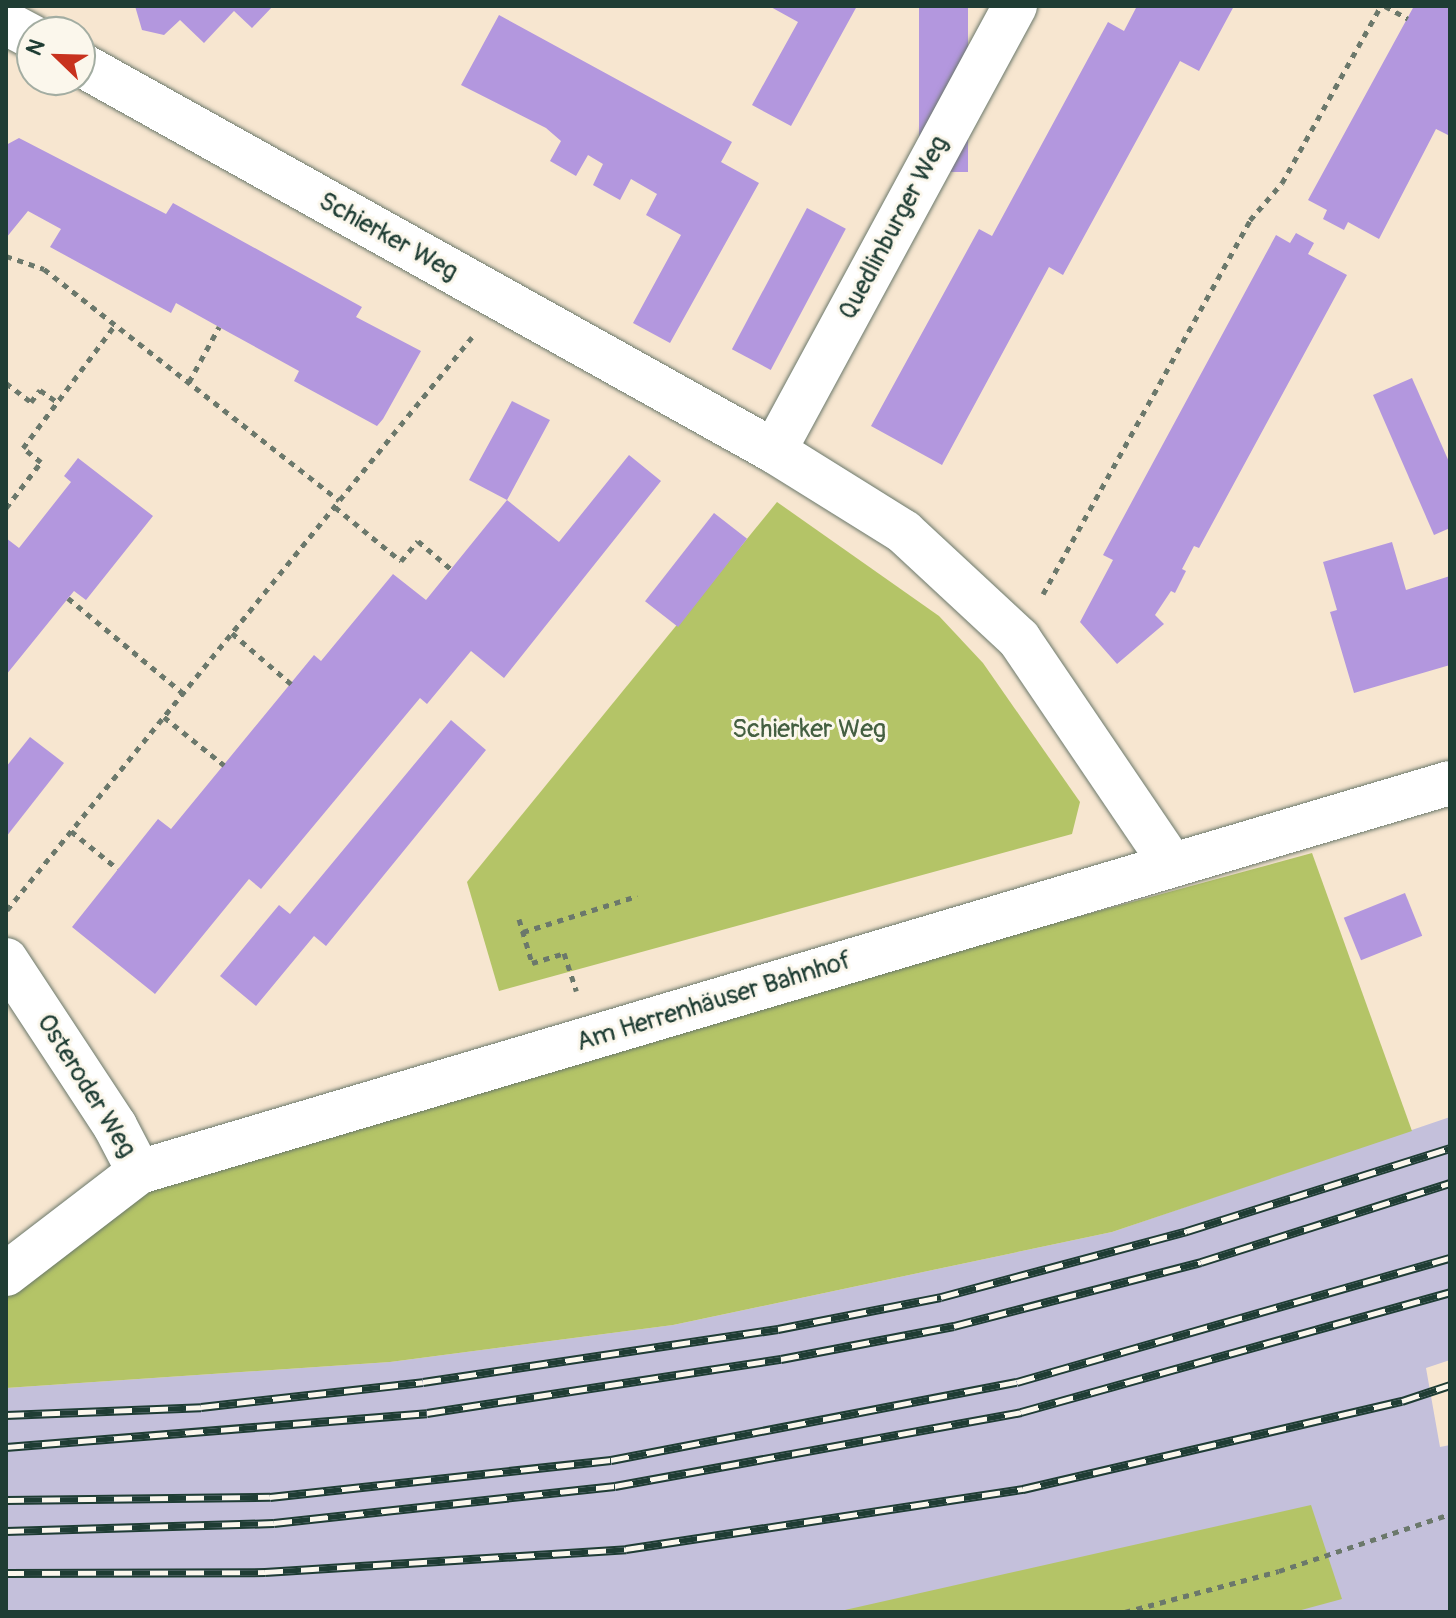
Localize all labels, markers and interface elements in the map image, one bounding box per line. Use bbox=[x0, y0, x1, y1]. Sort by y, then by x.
north arrow bbox=[16, 16, 96, 96]
text: N bbox=[20, 35, 52, 60]
street label: Quedlinburger Weg bbox=[832, 131, 956, 325]
street label: Schierker Weg bbox=[313, 186, 463, 288]
park label: Schierker Weg bbox=[732, 714, 886, 746]
street label: Am Herrenhäuser Bahnhof bbox=[573, 945, 855, 1059]
street label: Osteroder Weg bbox=[30, 1009, 142, 1163]

